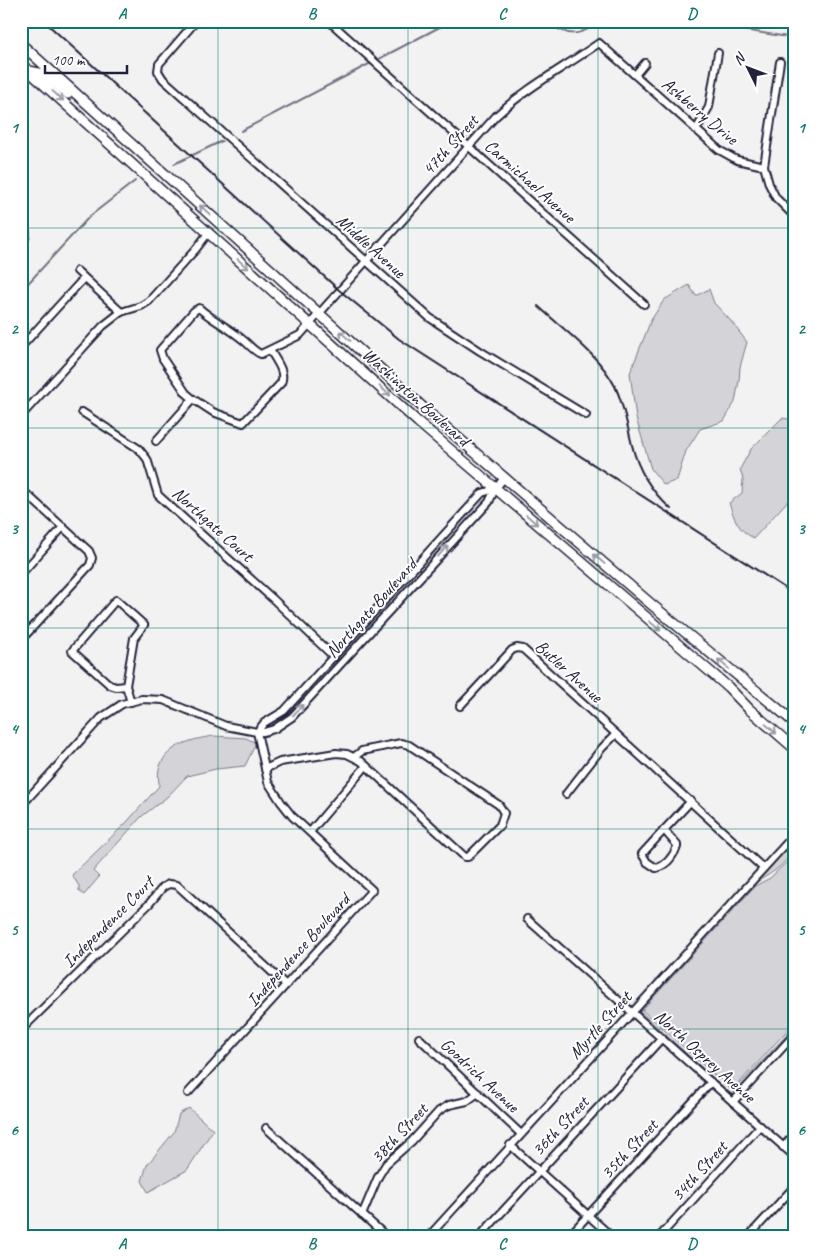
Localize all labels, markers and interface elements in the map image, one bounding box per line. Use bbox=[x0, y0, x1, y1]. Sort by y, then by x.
text: A bbox=[118, 4, 128, 24]
text: B bbox=[308, 4, 318, 24]
text: C bbox=[498, 4, 508, 24]
text: D bbox=[687, 4, 698, 24]
scale bar bbox=[45, 42, 128, 74]
north arrow bbox=[722, 42, 772, 92]
text: N bbox=[729, 49, 749, 69]
text: 100 m bbox=[52, 51, 86, 70]
street label: Ashberry Drive bbox=[657, 73, 743, 150]
one-way arrow bbox=[51, 90, 64, 102]
street label: 47th Street bbox=[417, 109, 484, 180]
text: 1 bbox=[10, 118, 19, 138]
text: 1 bbox=[797, 118, 806, 138]
street label: Carmichael Avenue bbox=[480, 135, 581, 228]
one-way arrow bbox=[199, 204, 212, 216]
street label: Middle Avenue bbox=[332, 209, 411, 283]
one-way arrow bbox=[237, 258, 250, 270]
text: 2 bbox=[10, 319, 19, 339]
text: 2 bbox=[797, 319, 806, 339]
one-way arrow bbox=[339, 330, 352, 342]
street label: Washington Boulevard bbox=[358, 343, 476, 453]
one-way arrow bbox=[379, 386, 392, 397]
street label: Northgate Court bbox=[168, 482, 260, 567]
one-way arrow bbox=[525, 515, 538, 526]
text: 3 bbox=[10, 519, 19, 539]
text: 3 bbox=[797, 519, 806, 539]
one-way arrow bbox=[437, 545, 449, 558]
street label: Northgate Boulevard bbox=[321, 552, 423, 662]
one-way arrow bbox=[593, 553, 606, 564]
one-way arrow bbox=[649, 620, 662, 632]
street label: Butler Avenue bbox=[531, 635, 608, 708]
one-way arrow bbox=[717, 658, 730, 669]
one-way arrow bbox=[293, 704, 304, 717]
text: 4 bbox=[10, 719, 19, 739]
text: 4 bbox=[797, 719, 806, 739]
one-way arrow bbox=[765, 723, 778, 734]
street label: Independence Court bbox=[58, 870, 160, 972]
street label: Independence Boulevard bbox=[242, 887, 356, 1011]
text: 5 bbox=[11, 920, 20, 940]
text: 5 bbox=[798, 920, 807, 940]
street label: Myrtle Street bbox=[564, 985, 637, 1063]
street label: North Osprey Avenue bbox=[650, 1005, 761, 1108]
street label: Goodrich Avenue bbox=[436, 1033, 525, 1118]
street label: 36th Street bbox=[527, 1090, 595, 1160]
street label: 38th Street bbox=[366, 1097, 434, 1167]
street label: 35th Street bbox=[596, 1113, 664, 1183]
text: 6 bbox=[10, 1120, 19, 1140]
text: 6 bbox=[797, 1120, 806, 1140]
street label: 34th Street bbox=[666, 1135, 733, 1206]
text: A bbox=[118, 1234, 128, 1254]
text: B bbox=[308, 1234, 318, 1254]
text: C bbox=[498, 1234, 508, 1254]
text: D bbox=[687, 1234, 698, 1254]

